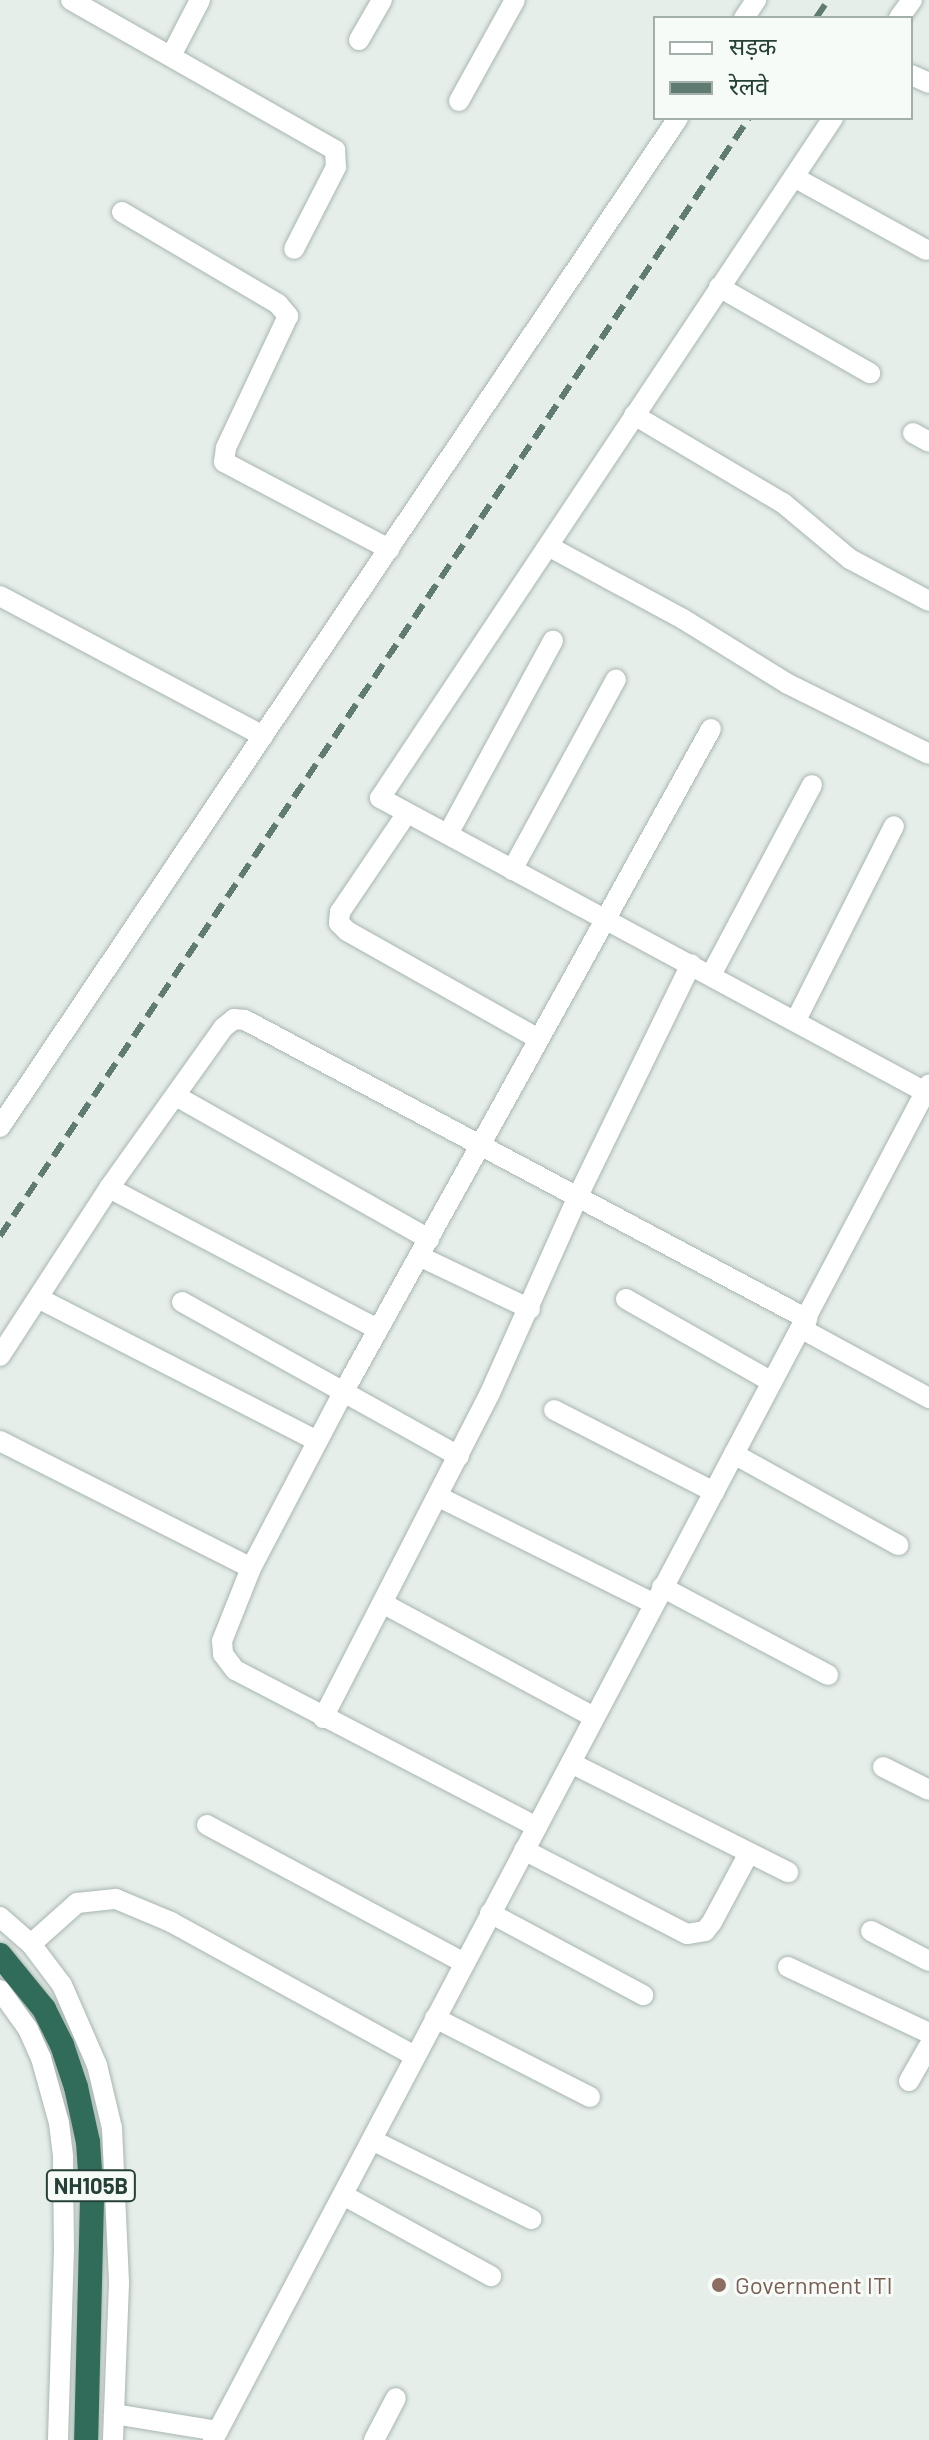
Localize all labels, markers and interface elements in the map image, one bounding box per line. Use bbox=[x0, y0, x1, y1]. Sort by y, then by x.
legend bbox=[653, 16, 913, 120]
text: सड़क bbox=[729, 31, 777, 60]
text: रेलवे bbox=[729, 71, 768, 100]
road number: NH105B bbox=[45, 2168, 137, 2204]
place label: Government ITI bbox=[735, 2271, 893, 2299]
marker: Government ITI bbox=[710, 2276, 728, 2294]

